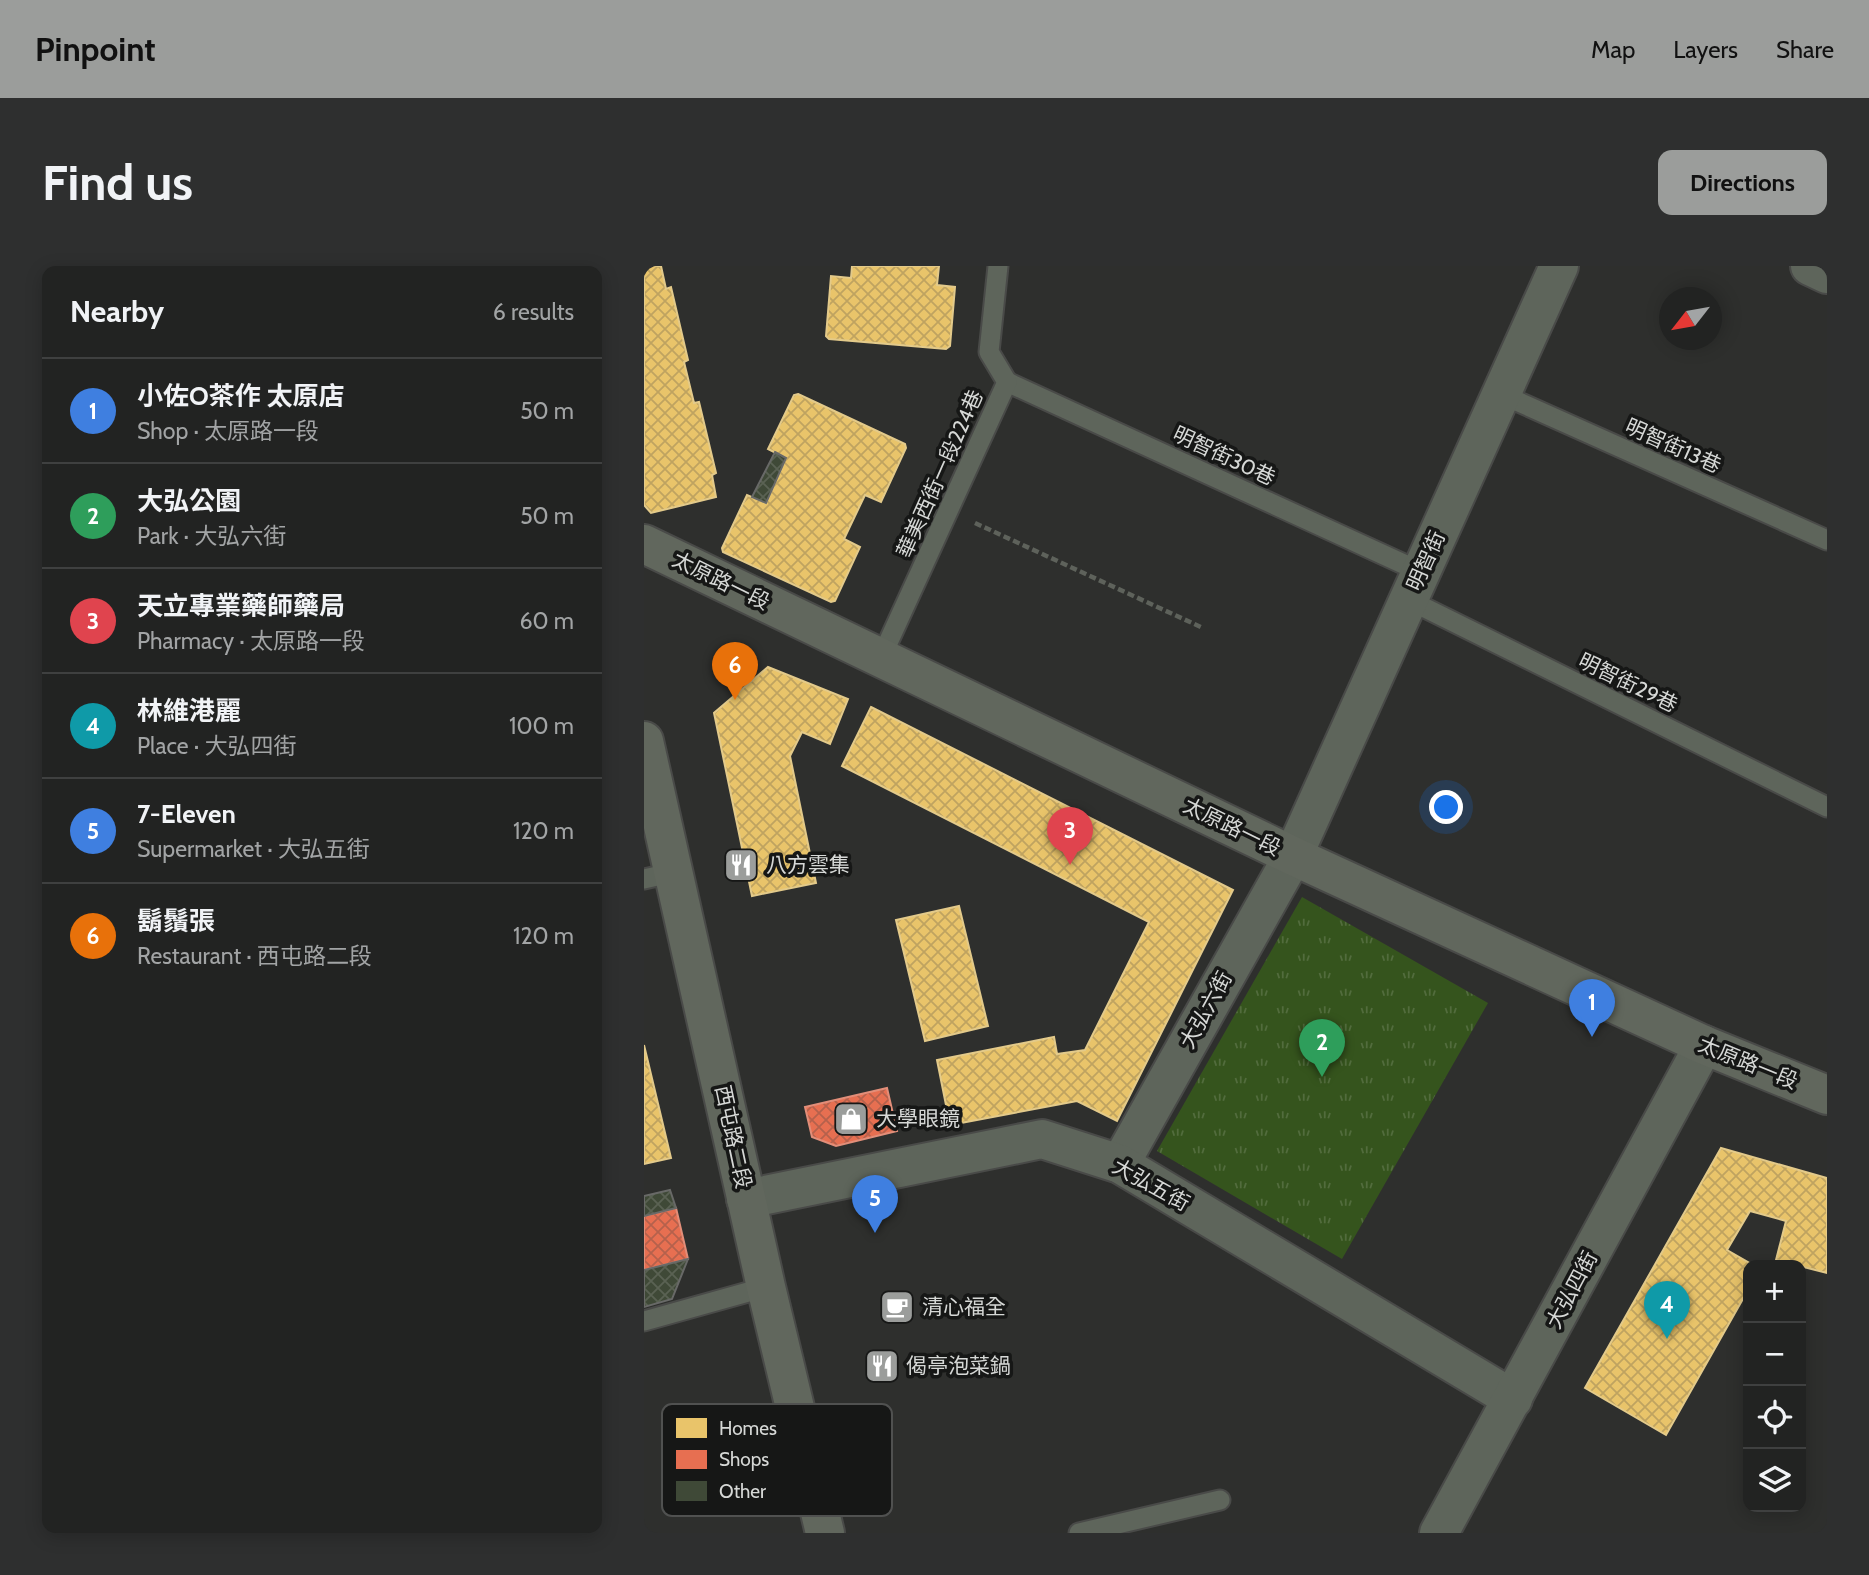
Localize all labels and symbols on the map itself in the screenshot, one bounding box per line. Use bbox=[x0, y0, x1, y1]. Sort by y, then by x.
north arrow bbox=[1659, 287, 1722, 350]
street label: 華美西街一段224巷 bbox=[891, 386, 988, 562]
street label: 明智街13巷 bbox=[1621, 413, 1725, 478]
street label: 明智街30巷 bbox=[1169, 421, 1279, 490]
street label: 明智街 bbox=[1401, 527, 1450, 595]
street label: 太原路一段 bbox=[669, 546, 774, 615]
pin: 6 bbox=[712, 642, 758, 700]
street label: 明智街29巷 bbox=[1575, 648, 1682, 717]
your location bbox=[1429, 790, 1463, 824]
street label: 太原路一段 bbox=[1180, 792, 1285, 861]
pin: 3 bbox=[1047, 807, 1093, 865]
restaurant icon: 八方雲集 bbox=[722, 846, 760, 884]
place label: 八方雲集 bbox=[766, 852, 850, 877]
street label: 大弘六街 bbox=[1174, 967, 1237, 1053]
pin: 1 bbox=[1569, 979, 1615, 1037]
pin: 2 bbox=[1299, 1019, 1345, 1077]
street label: 太原路一段 bbox=[1695, 1031, 1802, 1094]
street label: 西屯路二段 bbox=[710, 1083, 757, 1191]
shop icon: 大學眼鏡 bbox=[832, 1100, 870, 1138]
place label: 大學眼鏡 bbox=[876, 1106, 960, 1131]
street label: 大弘五街 bbox=[1108, 1153, 1194, 1216]
pin: 5 bbox=[852, 1175, 898, 1233]
street label: 大弘四街 bbox=[1541, 1247, 1602, 1333]
pin: 4 bbox=[1644, 1281, 1690, 1339]
cafe icon: 清心福全 bbox=[878, 1288, 916, 1326]
place label: 清心福全 bbox=[922, 1294, 1006, 1319]
restaurant icon: 偈亭泡菜鍋 bbox=[863, 1347, 901, 1385]
place label: 偈亭泡菜鍋 bbox=[906, 1353, 1011, 1378]
legend bbox=[662, 1404, 892, 1516]
text: Homes bbox=[719, 1417, 777, 1440]
text: Shops bbox=[719, 1448, 769, 1471]
text: Other bbox=[719, 1480, 766, 1503]

